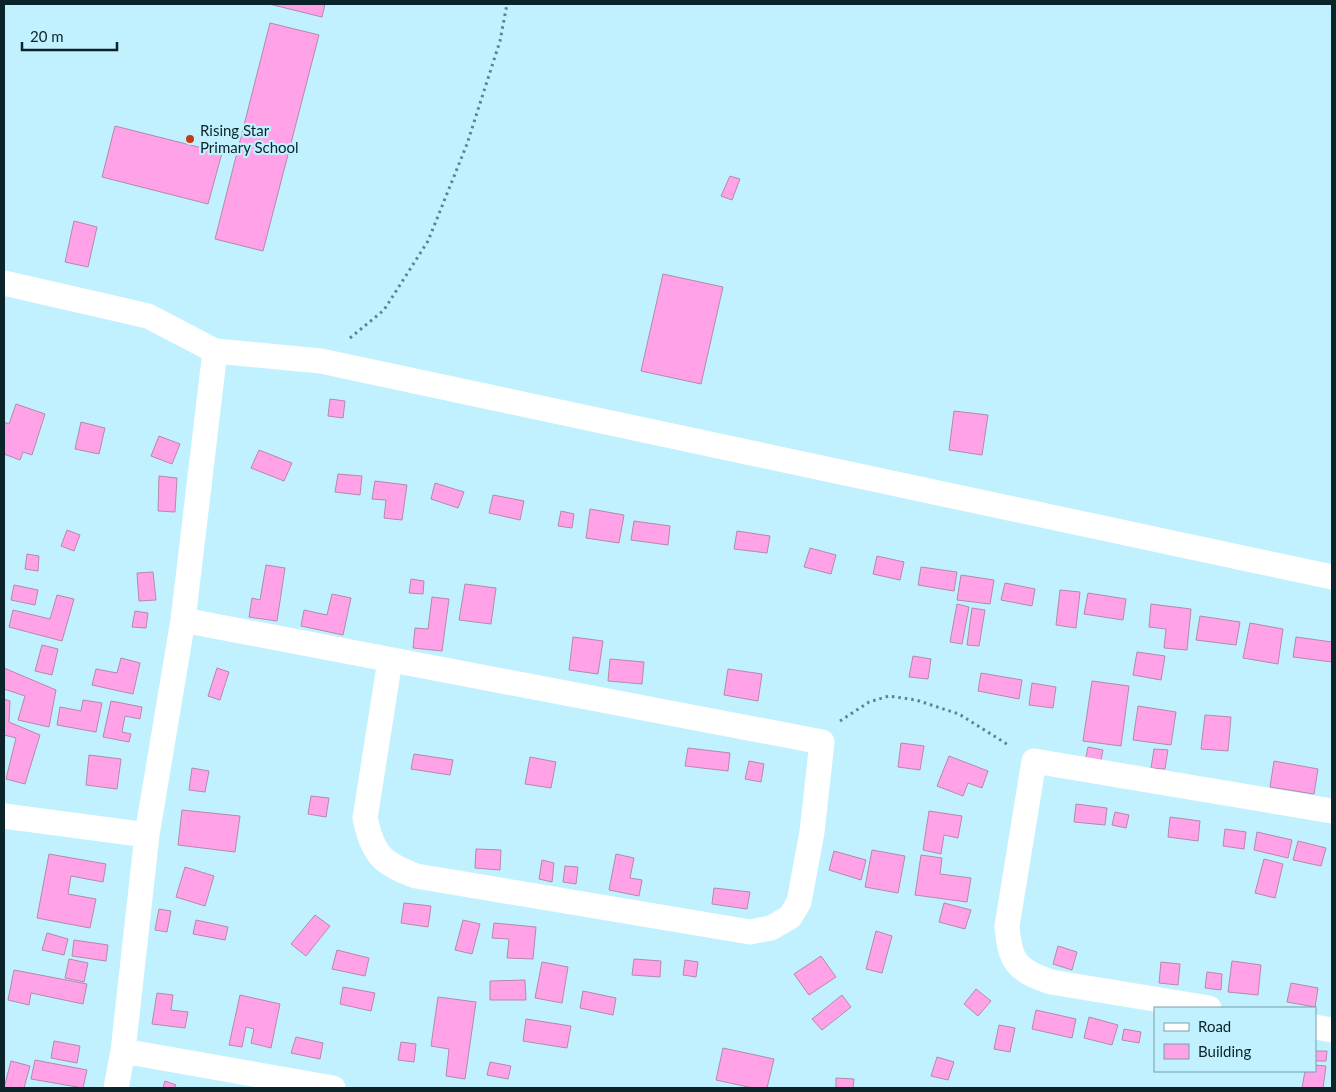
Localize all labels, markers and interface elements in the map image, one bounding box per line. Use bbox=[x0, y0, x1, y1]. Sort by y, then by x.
scale bar bbox=[22, 20, 118, 52]
text: 20 m bbox=[30, 27, 64, 45]
place label: Rising Star Primary School bbox=[200, 121, 299, 156]
marker: Rising Star Primary School bbox=[184, 133, 196, 145]
legend bbox=[1154, 1007, 1316, 1072]
text: Road bbox=[1198, 1017, 1231, 1035]
text: Building bbox=[1198, 1042, 1251, 1060]

